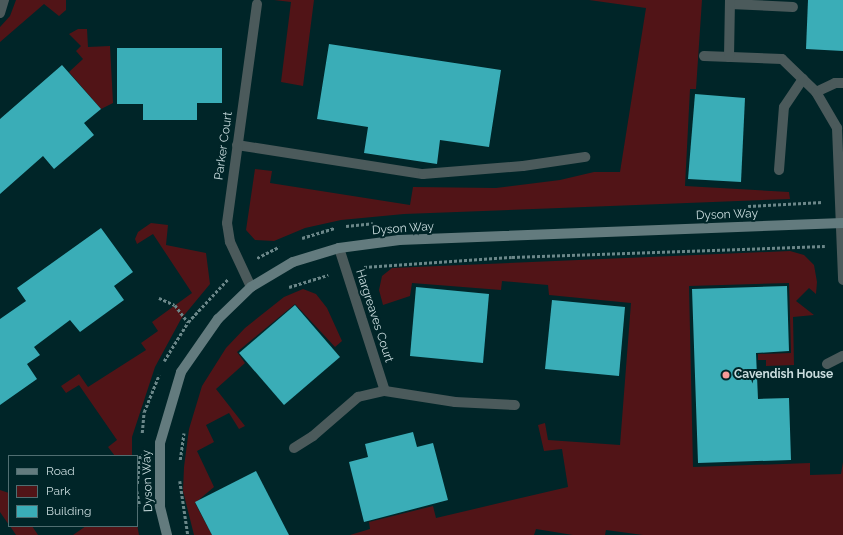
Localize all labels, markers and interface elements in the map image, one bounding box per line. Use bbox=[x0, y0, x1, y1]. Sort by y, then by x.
street label: Parker Court bbox=[212, 111, 236, 181]
street label: Dyson Way bbox=[695, 207, 759, 223]
street label: Dyson Way bbox=[371, 220, 435, 238]
street label: Hargreaves Court bbox=[352, 268, 396, 364]
place label: Cavendish House bbox=[734, 368, 833, 382]
marker: Cavendish House bbox=[721, 370, 731, 380]
street label: Dyson Way bbox=[140, 449, 156, 513]
legend bbox=[8, 455, 138, 527]
text: Road bbox=[46, 464, 75, 478]
text: Park bbox=[46, 484, 71, 498]
text: Building bbox=[46, 504, 92, 518]

